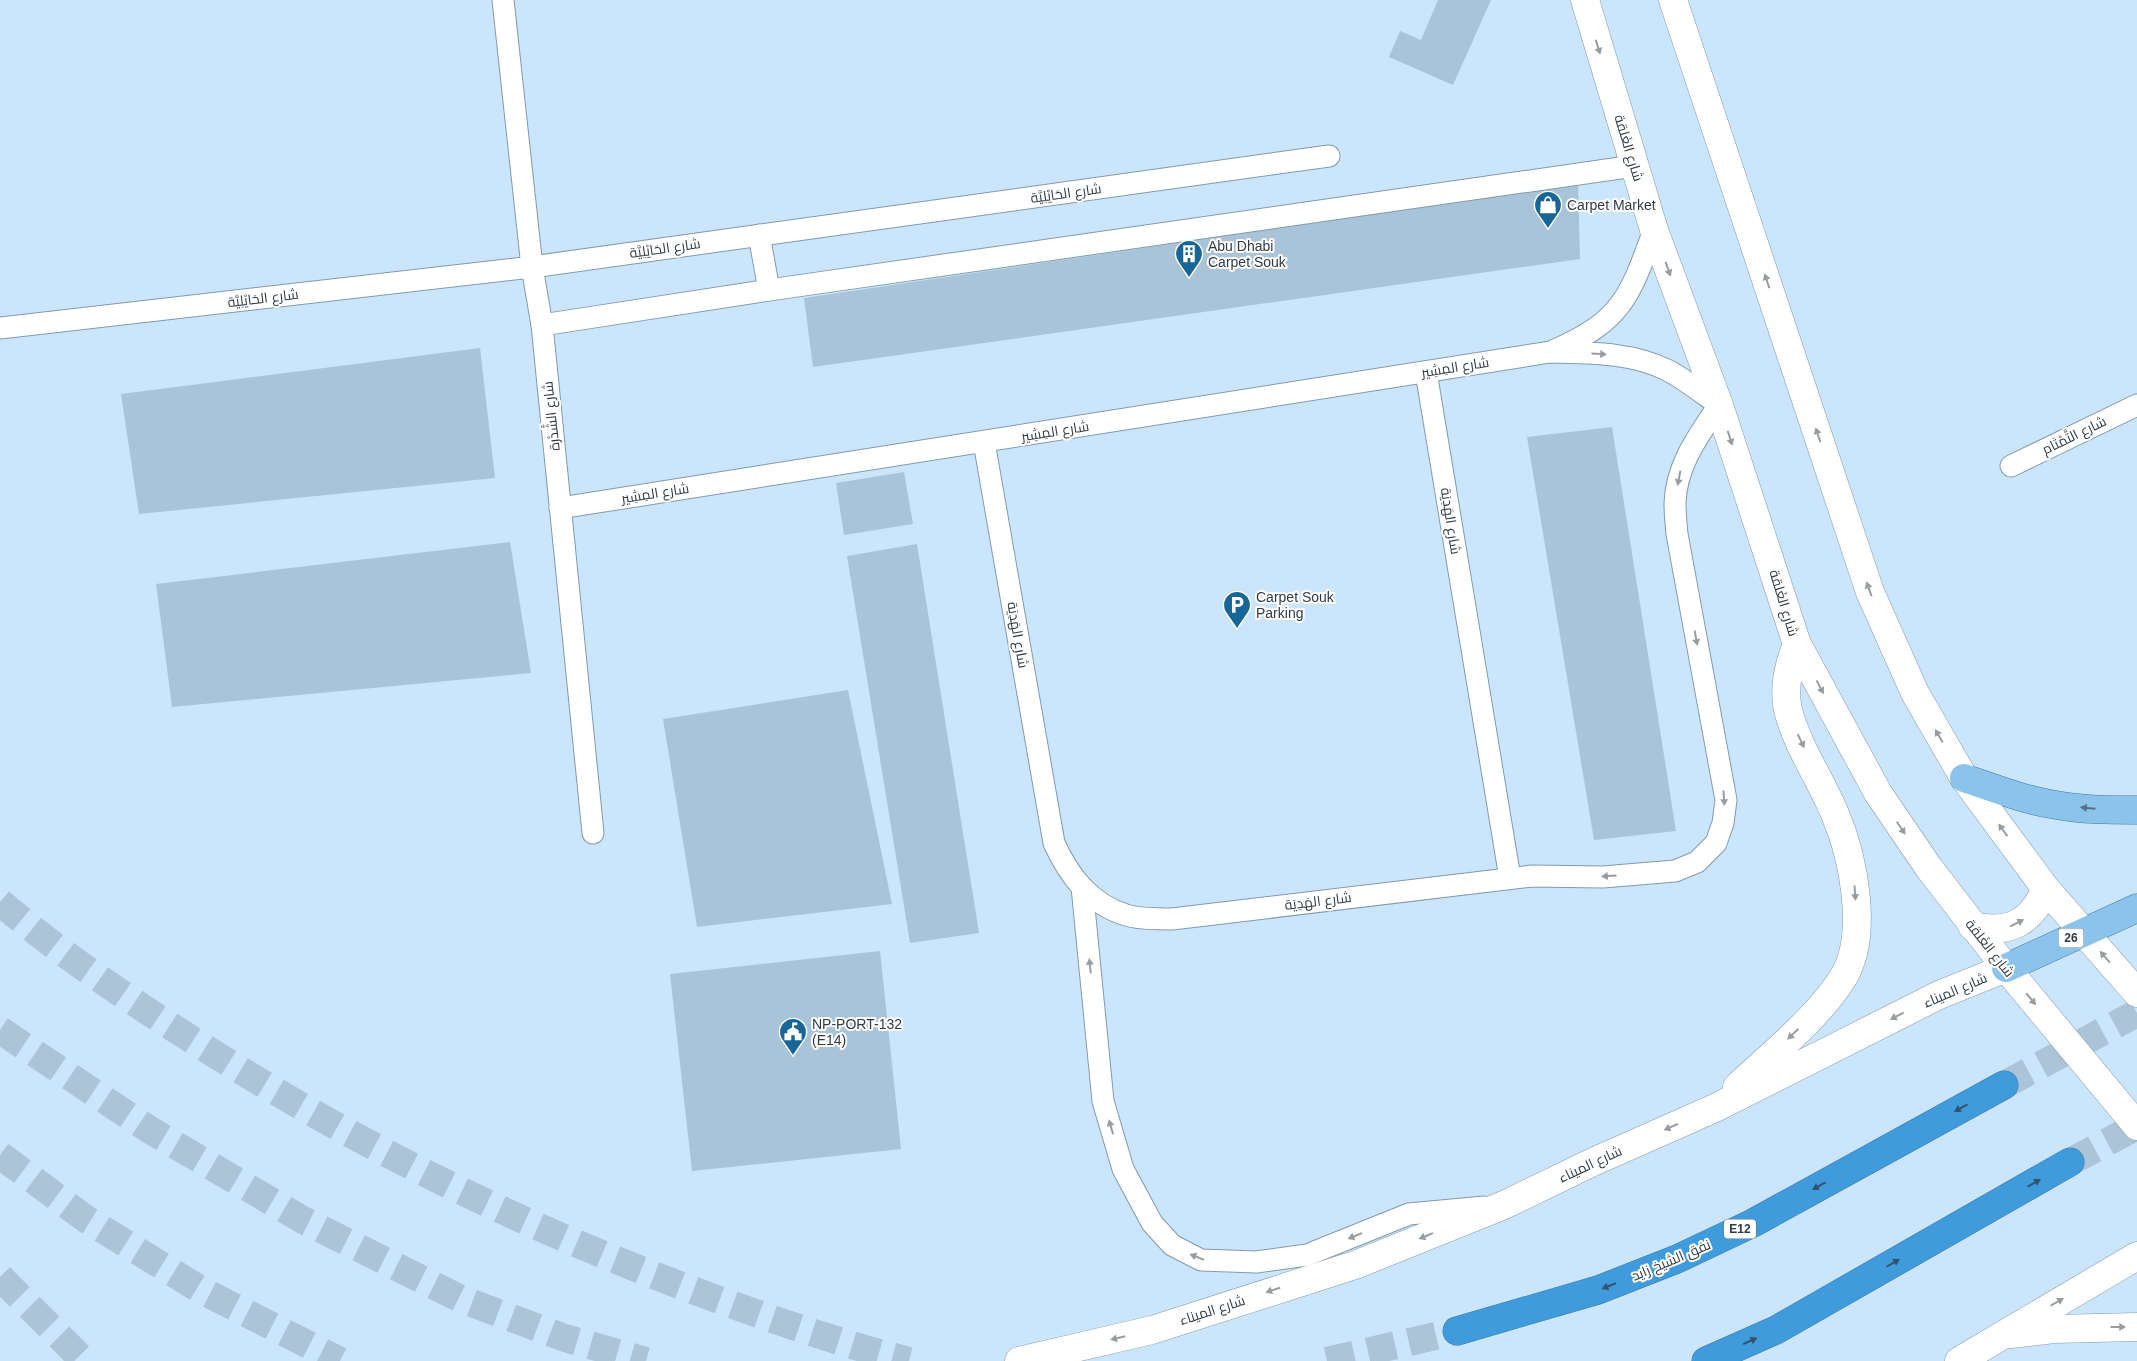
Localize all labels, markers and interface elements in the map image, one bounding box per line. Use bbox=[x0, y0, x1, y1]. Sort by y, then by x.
one-way arrow bbox=[1595, 39, 1603, 54]
street label: شارع الغَلقة bbox=[1610, 113, 1647, 184]
street label: شارع الحَايْلِيَّة bbox=[1030, 180, 1103, 207]
shop icon: Carpet Market bbox=[1533, 190, 1563, 229]
place label: Carpet Market bbox=[1567, 197, 1656, 213]
street label: شارع الحَايْلِيَّة bbox=[629, 235, 702, 262]
place label: Abu Dhabi Carpet Souk bbox=[1208, 238, 1287, 270]
building icon: Abu Dhabi Carpet Souk bbox=[1174, 239, 1204, 278]
one-way arrow bbox=[1665, 261, 1672, 276]
one-way arrow bbox=[1762, 273, 1770, 288]
street label: شارع الحَايْلِيَّة bbox=[227, 286, 300, 311]
one-way arrow bbox=[1591, 350, 1607, 358]
street label: شارع المِشِير bbox=[1419, 354, 1490, 381]
street label: شارع الشَّدْرة bbox=[536, 380, 564, 452]
street label: شارع التَّمْتَام bbox=[2039, 411, 2109, 459]
street label: شارع المِشِير bbox=[1019, 418, 1090, 445]
one-way arrow bbox=[1814, 427, 1822, 442]
one-way arrow bbox=[1726, 430, 1734, 445]
one-way arrow bbox=[1675, 470, 1683, 486]
street label: شارع المِشِير bbox=[619, 480, 690, 507]
street label: شارع الهَدِيَة bbox=[1437, 487, 1464, 556]
street label: شارع الغَلقة bbox=[1765, 568, 1802, 639]
one-way arrow bbox=[1865, 581, 1873, 596]
place label: Carpet Souk Parking bbox=[1256, 589, 1335, 621]
parking icon: Carpet Souk Parking bbox=[1222, 590, 1252, 629]
street label: شارع الهَدِيَة bbox=[1003, 601, 1032, 670]
one-way arrow bbox=[1692, 631, 1700, 646]
one-way arrow bbox=[1816, 680, 1824, 694]
one-way arrow bbox=[1935, 729, 1944, 742]
one-way arrow bbox=[1797, 734, 1805, 748]
one-way arrow bbox=[1721, 790, 1729, 806]
one-way arrow bbox=[2080, 804, 2096, 812]
one-way arrow bbox=[1896, 821, 1906, 834]
one-way arrow bbox=[1998, 824, 2008, 837]
one-way arrow bbox=[1601, 873, 1617, 881]
one-way arrow bbox=[1851, 885, 1859, 901]
street label: شارع الهَدِيَة bbox=[1284, 889, 1352, 914]
street label: شارع الغَلقة bbox=[1962, 916, 2018, 981]
one-way arrow bbox=[2010, 919, 2024, 927]
road number: 26 bbox=[2058, 928, 2084, 948]
one-way arrow bbox=[2099, 951, 2111, 963]
one-way arrow bbox=[1086, 958, 1094, 974]
street label: شارع الميناء bbox=[1921, 969, 1990, 1012]
one-way arrow bbox=[2026, 992, 2037, 1005]
one-way arrow bbox=[1890, 1012, 1904, 1020]
place label: NP-PORT-132 (E14) bbox=[812, 1016, 902, 1048]
public building icon: NP-PORT-132 (E14) bbox=[778, 1017, 808, 1056]
one-way arrow bbox=[1787, 1028, 1799, 1040]
one-way arrow bbox=[1955, 1104, 1968, 1113]
one-way arrow bbox=[1106, 1120, 1114, 1135]
one-way arrow bbox=[1664, 1124, 1678, 1132]
street label: شارع الميناء bbox=[1556, 1142, 1625, 1187]
one-way arrow bbox=[2026, 1179, 2041, 1187]
one-way arrow bbox=[1812, 1182, 1826, 1191]
road number: E12 bbox=[1724, 1220, 1756, 1238]
one-way arrow bbox=[1347, 1232, 1362, 1240]
one-way arrow bbox=[1419, 1233, 1434, 1240]
street label: نفق الشيخ زايد bbox=[1629, 1236, 1713, 1285]
one-way arrow bbox=[1189, 1253, 1204, 1261]
one-way arrow bbox=[1886, 1259, 1899, 1268]
one-way arrow bbox=[1601, 1282, 1616, 1290]
one-way arrow bbox=[1266, 1286, 1281, 1294]
street label: شارع الميناء bbox=[1177, 1292, 1247, 1329]
one-way arrow bbox=[2050, 1298, 2063, 1307]
one-way arrow bbox=[2110, 1323, 2126, 1331]
one-way arrow bbox=[1111, 1334, 1126, 1342]
one-way arrow bbox=[1743, 1337, 1757, 1345]

